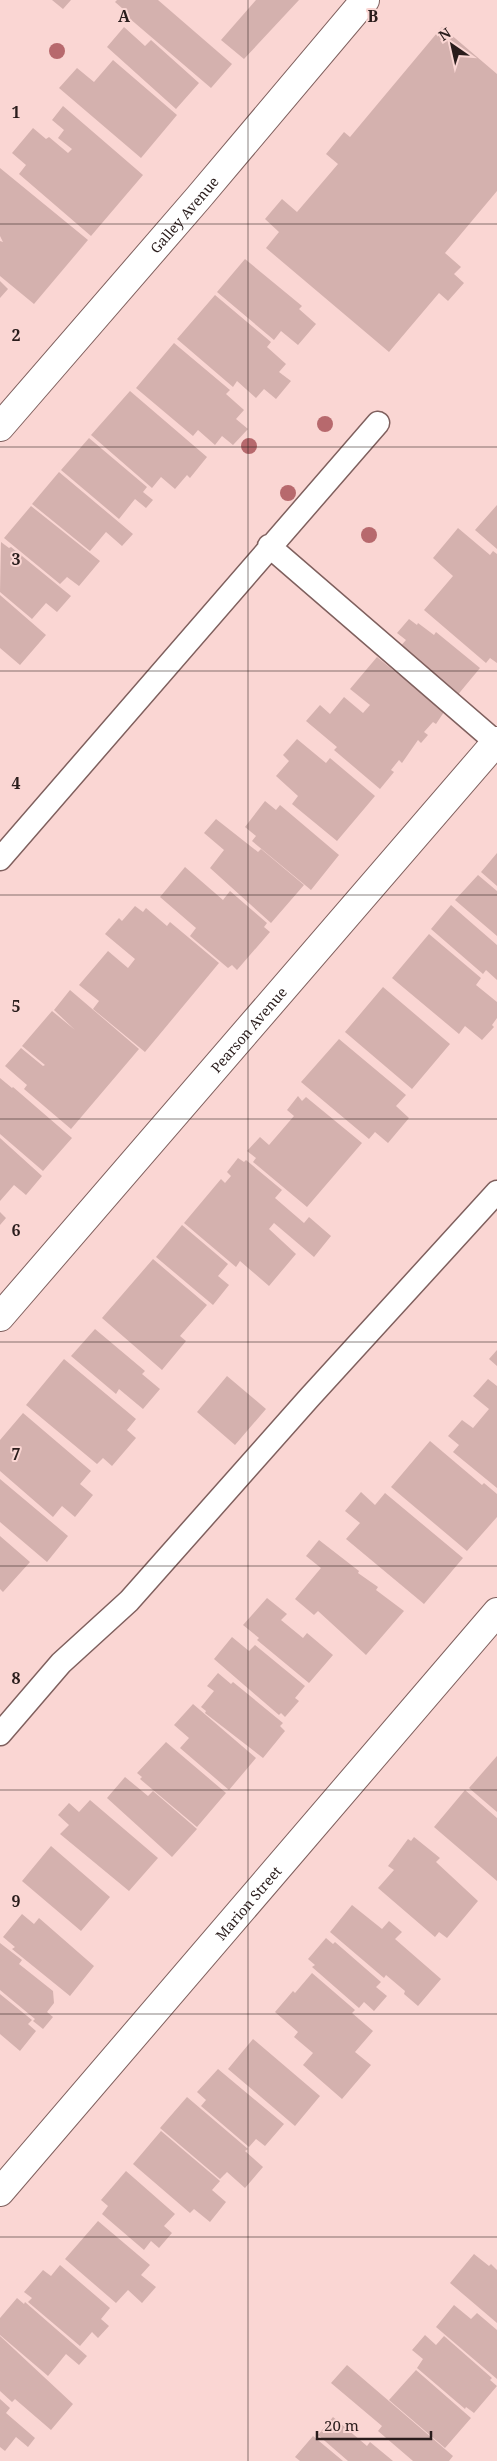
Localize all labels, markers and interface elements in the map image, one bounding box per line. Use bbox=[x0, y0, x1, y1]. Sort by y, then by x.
text: A bbox=[118, 5, 131, 27]
text: B bbox=[368, 5, 379, 27]
north arrow bbox=[427, 20, 477, 70]
text: N bbox=[435, 23, 454, 45]
text: 1 bbox=[11, 101, 21, 123]
street label: Galley Avenue bbox=[145, 172, 222, 257]
text: 2 bbox=[11, 324, 21, 346]
text: 3 bbox=[11, 548, 21, 570]
text: 4 bbox=[11, 772, 21, 794]
street label: Pearson Avenue bbox=[206, 982, 291, 1076]
text: 5 bbox=[11, 995, 21, 1017]
text: 6 bbox=[11, 1219, 21, 1241]
text: 7 bbox=[11, 1443, 21, 1465]
text: 8 bbox=[11, 1667, 21, 1689]
street label: Marion Street bbox=[211, 1862, 285, 1944]
text: 9 bbox=[11, 1890, 21, 1912]
scale bar bbox=[317, 2408, 431, 2440]
text: 20 m bbox=[324, 2415, 359, 2435]

